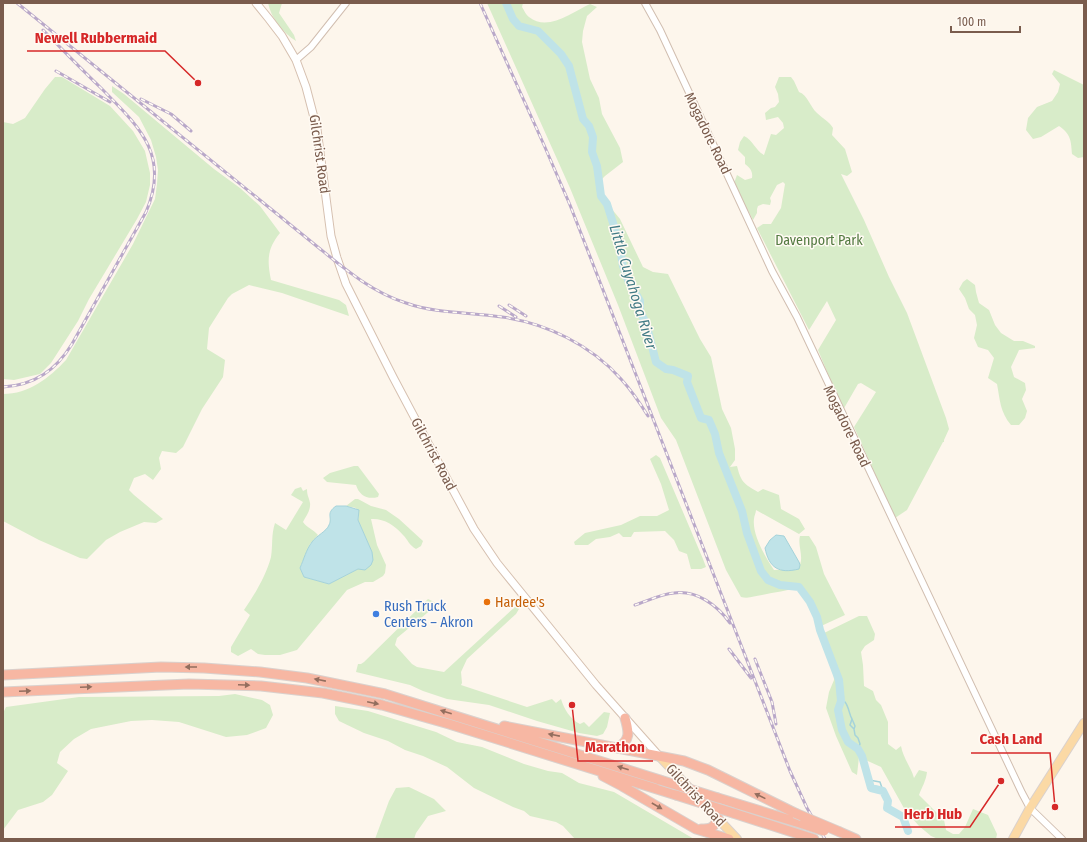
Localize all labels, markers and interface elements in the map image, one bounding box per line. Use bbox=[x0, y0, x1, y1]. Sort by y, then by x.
scale bar bbox=[951, 8, 1020, 34]
text: 100 m bbox=[957, 15, 986, 29]
callout: Newell Rubbermaid bbox=[27, 24, 165, 51]
text: Newell Rubbermaid bbox=[35, 29, 157, 47]
street label: Mogadore Road bbox=[680, 89, 735, 177]
street label: Gilchrist Road bbox=[306, 113, 333, 195]
water label: Little Cuyahoga River bbox=[605, 222, 661, 352]
park label: Davenport Park bbox=[775, 232, 863, 249]
street label: Mogadore Road bbox=[819, 382, 874, 470]
street label: Gilchrist Road bbox=[407, 415, 460, 493]
place label: Hardee's bbox=[495, 594, 545, 611]
marker: Hardee's bbox=[482, 597, 492, 607]
place label: Rush Truck Centers – Akron bbox=[384, 598, 473, 631]
marker: Rush Truck Centers – Akron bbox=[371, 609, 381, 619]
one-way arrow bbox=[185, 664, 197, 671]
one-way arrow bbox=[314, 677, 326, 683]
one-way arrow bbox=[238, 682, 251, 688]
one-way arrow bbox=[80, 684, 92, 691]
one-way arrow bbox=[19, 687, 31, 694]
one-way arrow bbox=[366, 700, 379, 706]
one-way arrow bbox=[439, 709, 451, 715]
callout: Cash Land bbox=[971, 726, 1050, 753]
text: Cash Land bbox=[979, 730, 1043, 748]
one-way arrow bbox=[548, 732, 560, 738]
callout: Marathon bbox=[578, 734, 653, 761]
text: Marathon bbox=[585, 738, 645, 756]
street label: Gilchrist Road bbox=[662, 760, 729, 830]
one-way arrow bbox=[617, 765, 629, 771]
one-way arrow bbox=[755, 792, 766, 799]
callout: Herb Hub bbox=[895, 800, 970, 827]
one-way arrow bbox=[651, 803, 662, 810]
text: Herb Hub bbox=[904, 805, 962, 823]

